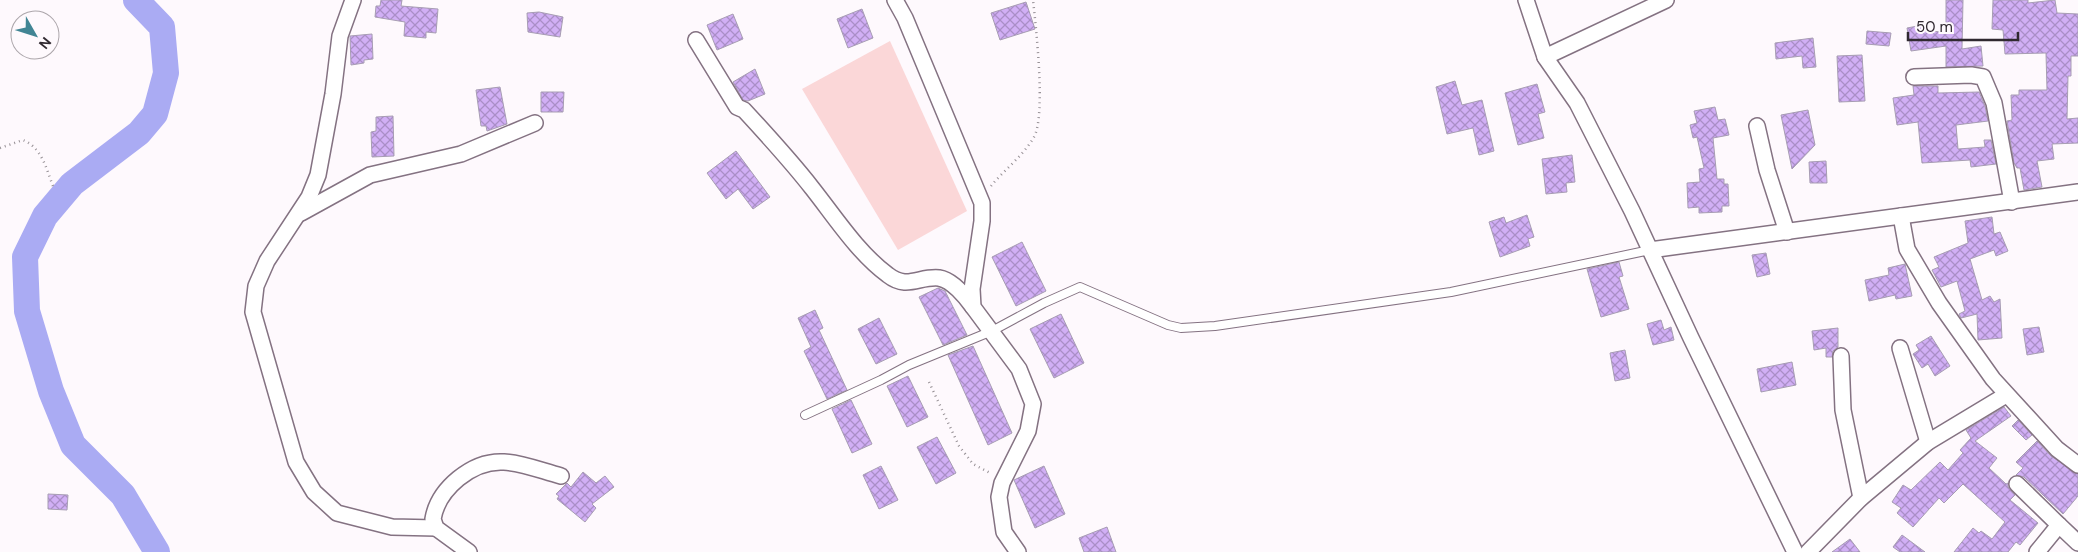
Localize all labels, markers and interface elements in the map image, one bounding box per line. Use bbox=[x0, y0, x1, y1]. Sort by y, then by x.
north arrow bbox=[10, 10, 60, 60]
scale bar bbox=[1908, 10, 2018, 42]
text: 50 m bbox=[1916, 17, 1953, 37]
text: N bbox=[35, 34, 55, 53]

